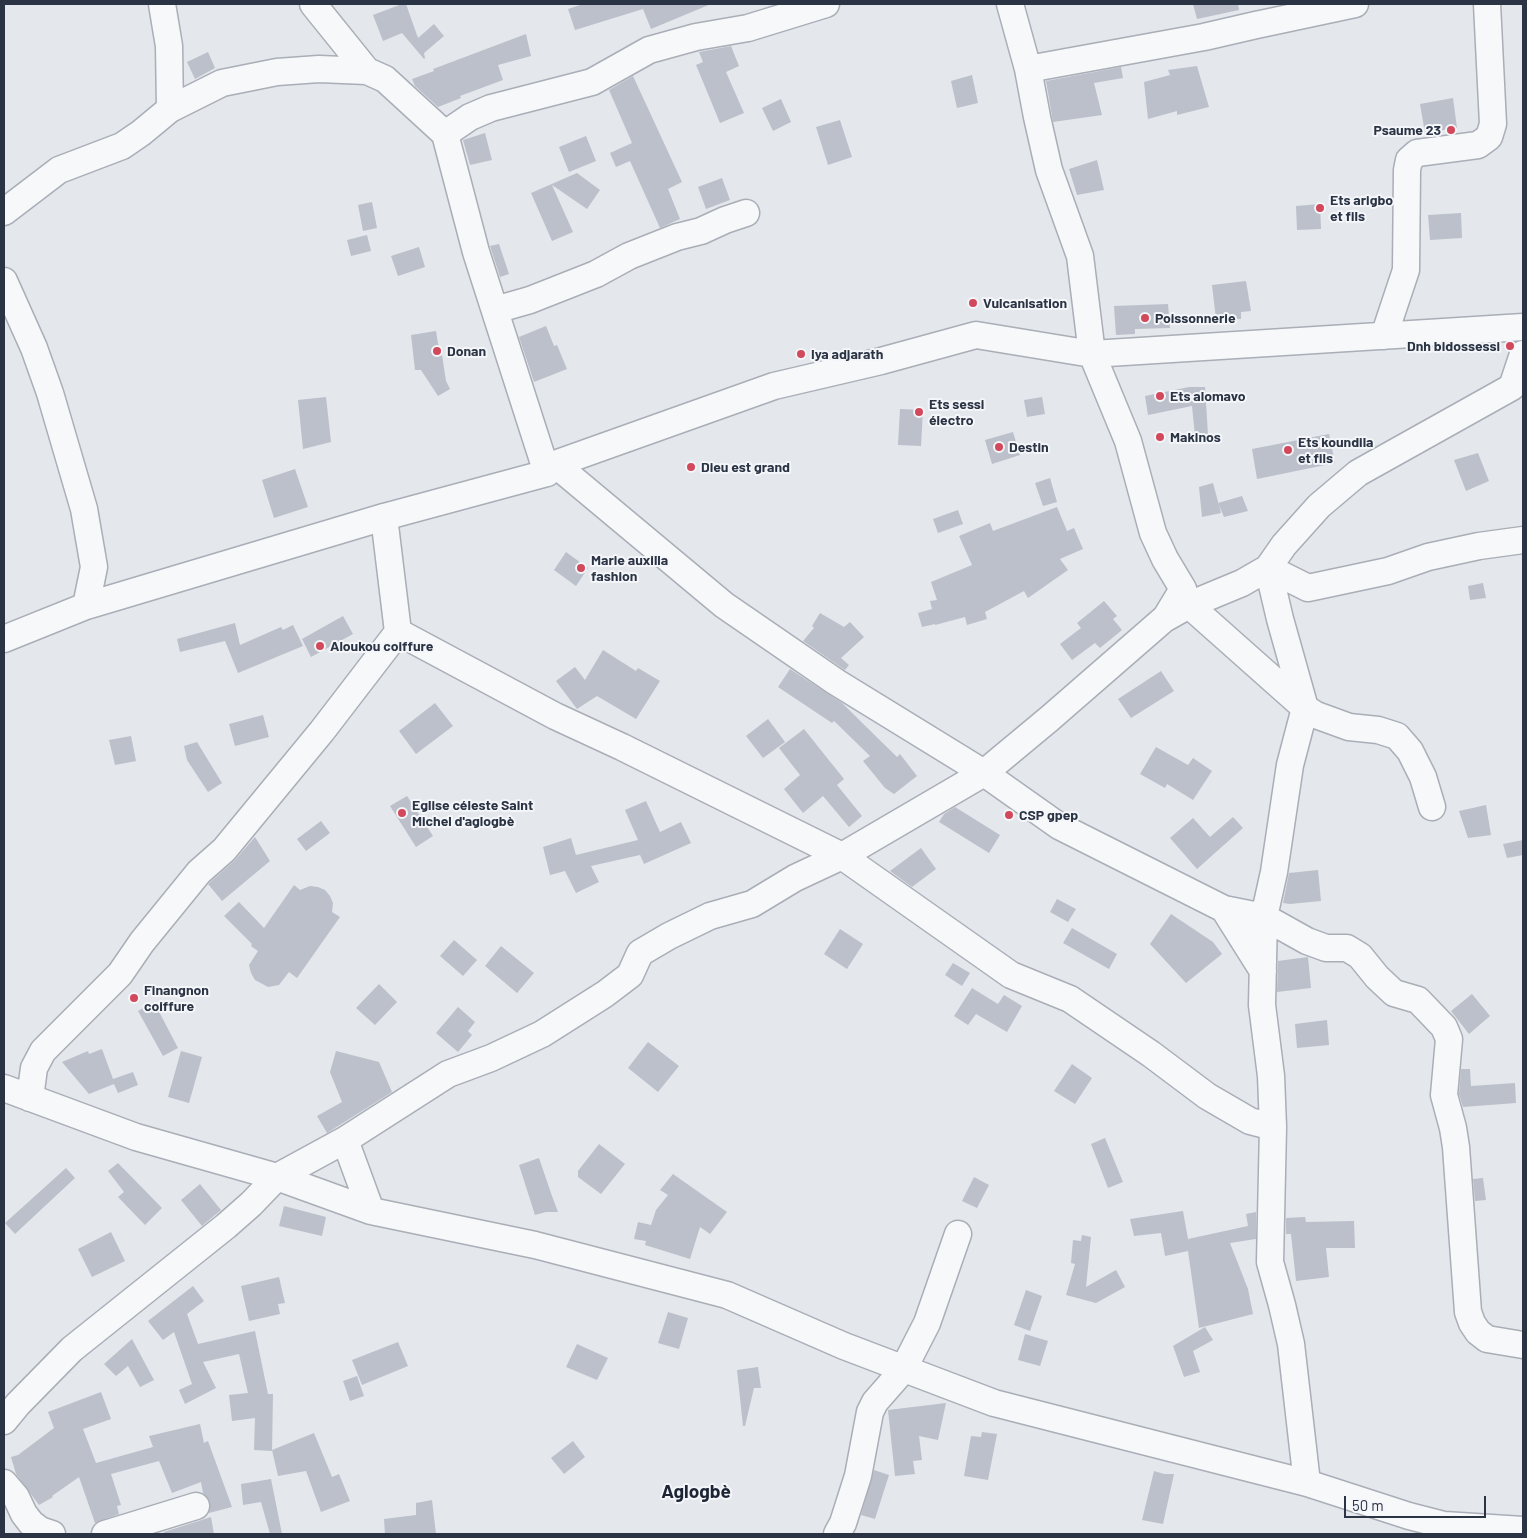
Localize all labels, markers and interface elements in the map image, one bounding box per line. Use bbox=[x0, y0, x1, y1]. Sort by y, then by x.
place label: Psaume 23 bbox=[1374, 122, 1441, 138]
marker: Psaume 23 bbox=[1445, 124, 1457, 136]
place label: Ets arigbo et fils bbox=[1330, 192, 1393, 224]
marker: Ets arigbo et fils bbox=[1314, 202, 1326, 214]
place label: Vulcanisation bbox=[983, 295, 1067, 311]
marker: Vulcanisation bbox=[967, 297, 979, 309]
place label: Poissonnerie bbox=[1155, 310, 1236, 326]
marker: Poissonnerie bbox=[1139, 312, 1151, 324]
place label: Dnh bidossessi bbox=[1407, 338, 1500, 354]
marker: Dnh bidossessi bbox=[1504, 340, 1516, 352]
place label: Donan bbox=[447, 343, 486, 359]
marker: Donan bbox=[431, 345, 443, 357]
place label: Iya adjarath bbox=[811, 346, 883, 362]
marker: Iya adjarath bbox=[795, 348, 807, 360]
place label: Ets alomavo bbox=[1170, 388, 1245, 404]
marker: Ets alomavo bbox=[1154, 390, 1166, 402]
place label: Ets sessi électro bbox=[929, 396, 984, 428]
marker: Ets sessi électro bbox=[913, 406, 925, 418]
place label: Makinos bbox=[1170, 429, 1221, 445]
marker: Makinos bbox=[1154, 431, 1166, 443]
place label: Ets koundila et fils bbox=[1298, 434, 1373, 467]
place label: Destin bbox=[1009, 439, 1049, 455]
marker: Destin bbox=[993, 441, 1005, 453]
marker: Ets koundila et fils bbox=[1282, 444, 1294, 456]
place label: Dieu est grand bbox=[701, 459, 790, 475]
marker: Dieu est grand bbox=[685, 461, 697, 473]
place label: Marie auxilla fashion bbox=[591, 552, 668, 584]
marker: Marie auxilla fashion bbox=[575, 562, 587, 574]
place label: Aloukou coiffure bbox=[330, 638, 433, 654]
marker: Aloukou coiffure bbox=[314, 640, 326, 652]
place label: Eglise céleste Saint Michel d'aglogbè bbox=[412, 797, 533, 830]
marker: Eglise céleste Saint Michel d'aglogbè bbox=[396, 807, 408, 819]
place label: CSP gpep bbox=[1019, 807, 1078, 823]
marker: CSP gpep bbox=[1003, 809, 1015, 821]
place label: Finangnon coiffure bbox=[144, 982, 209, 1014]
marker: Finangnon coiffure bbox=[128, 992, 140, 1004]
district label: Aglogbè bbox=[661, 1481, 731, 1503]
scale bar bbox=[1347, 1486, 1490, 1518]
text: 50 m bbox=[1352, 1496, 1384, 1514]

